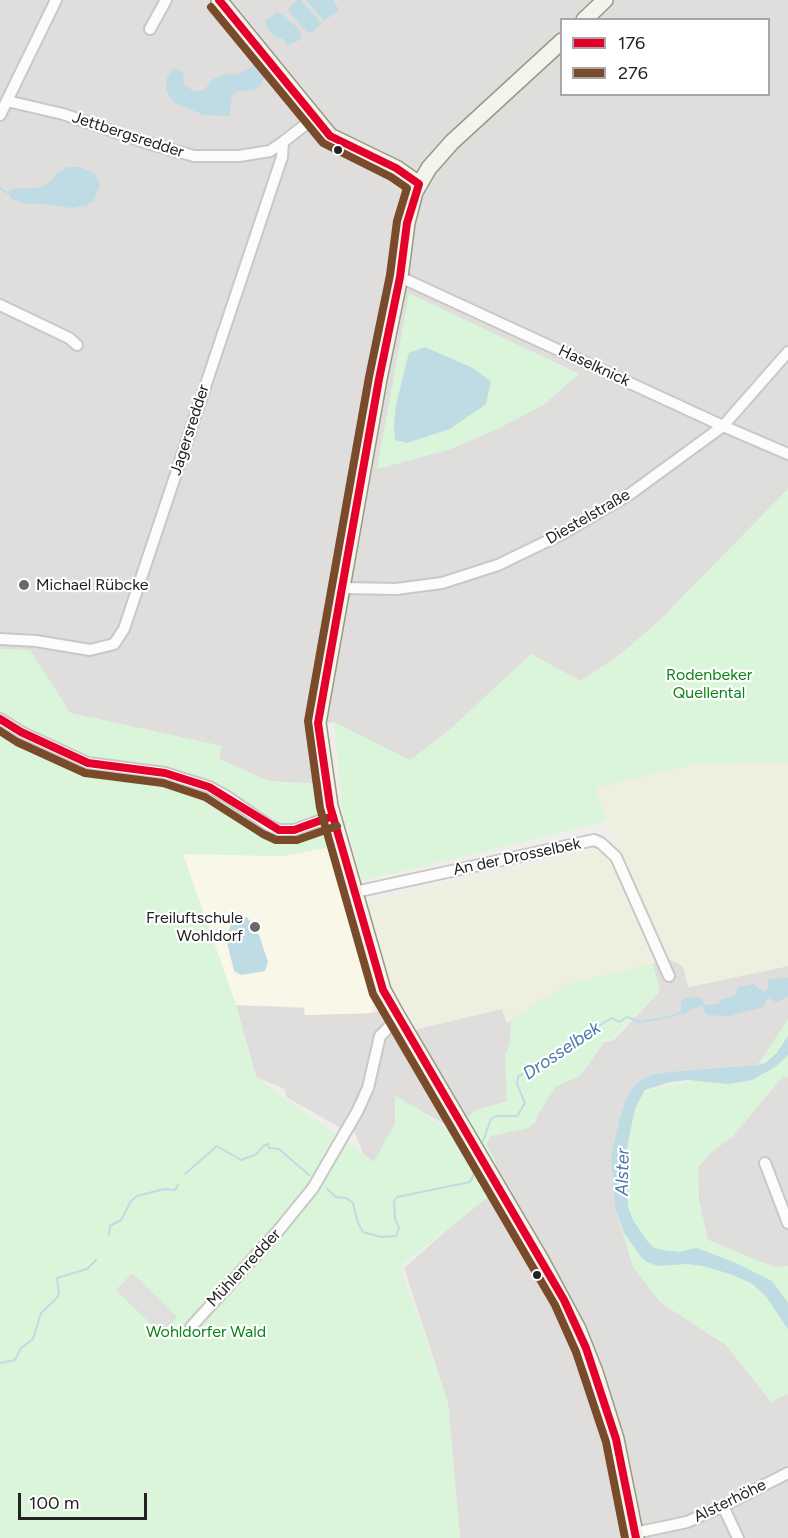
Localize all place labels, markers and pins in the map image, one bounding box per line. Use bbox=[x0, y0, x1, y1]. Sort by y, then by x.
unlabelled marker bbox=[332, 144, 344, 156]
place label: Michael Rübcke bbox=[36, 575, 148, 595]
marker: Michael Rübcke bbox=[17, 578, 31, 592]
place label: Freiluftschule Wohldorf bbox=[146, 908, 243, 946]
marker: Freiluftschule Wohldorf bbox=[248, 920, 262, 934]
unlabelled marker bbox=[531, 1269, 543, 1281]

